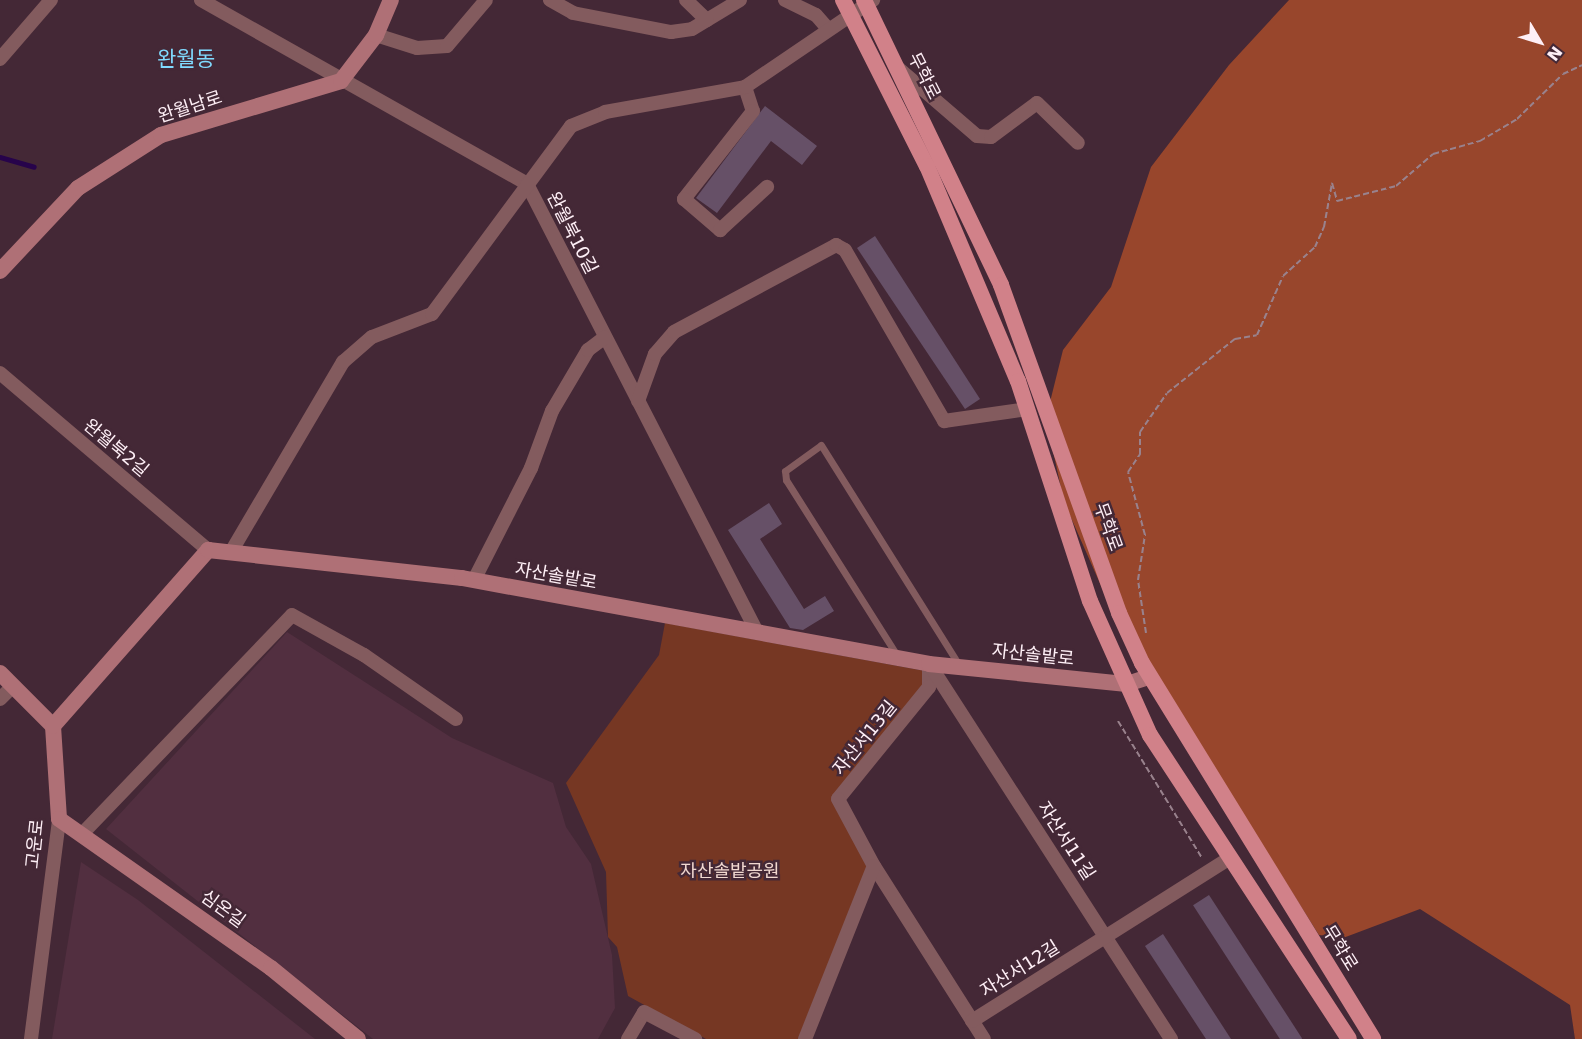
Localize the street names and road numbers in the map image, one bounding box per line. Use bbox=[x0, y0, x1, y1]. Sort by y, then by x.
street label: 무학로 bbox=[903, 49, 945, 103]
street label: 완월남로 bbox=[155, 86, 225, 128]
street label: 완월북10길 bbox=[542, 188, 602, 278]
street label: 완월북2길 bbox=[79, 415, 153, 481]
street label: 무학로 bbox=[1089, 500, 1127, 554]
street label: 자산솔밭로 bbox=[513, 558, 599, 594]
street label: 자산솔밭로 bbox=[991, 640, 1075, 670]
street label: 자산서13길 bbox=[829, 697, 901, 779]
street label: 자산서11길 bbox=[1033, 798, 1099, 884]
street label: 고운로 bbox=[22, 818, 48, 870]
street label: 심온길 bbox=[197, 886, 249, 932]
street label: 무학로 bbox=[1318, 921, 1362, 975]
street label: 자산서12길 bbox=[976, 936, 1064, 1002]

